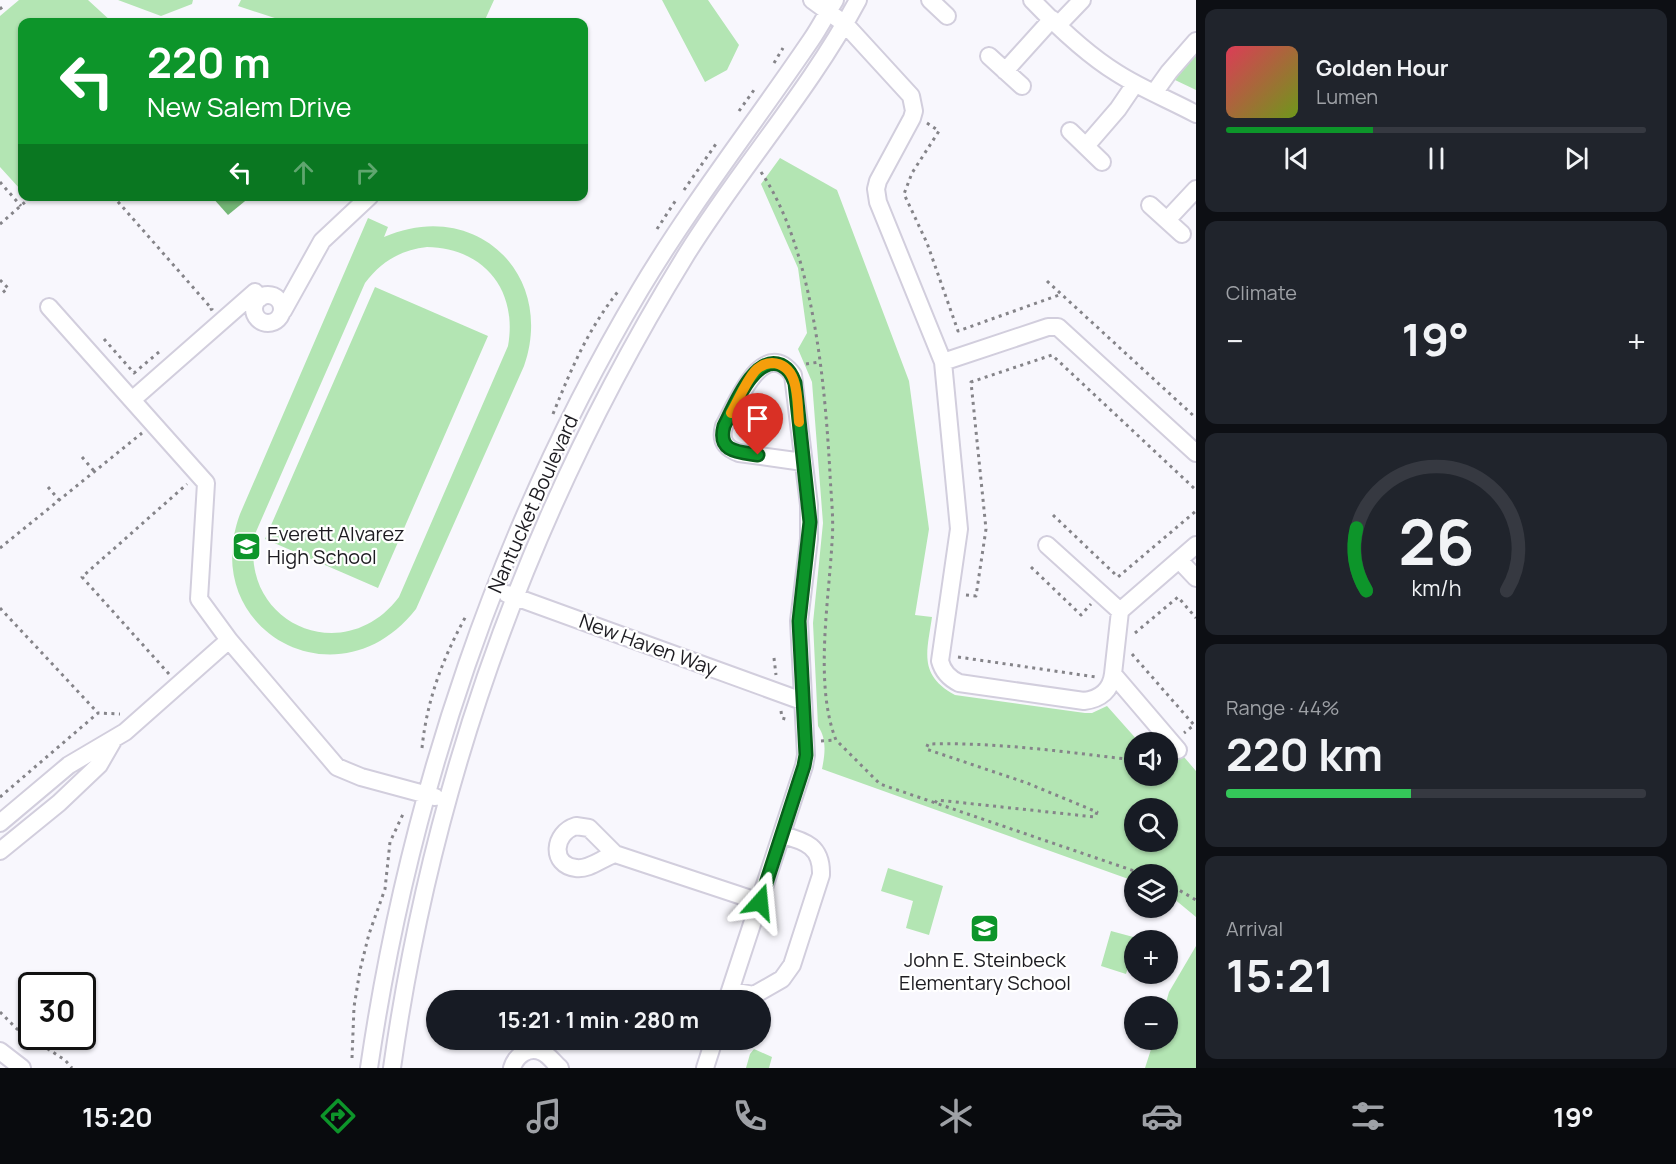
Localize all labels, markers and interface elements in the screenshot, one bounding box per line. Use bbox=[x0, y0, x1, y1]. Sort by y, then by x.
text: 220 m bbox=[147, 33, 271, 91]
icon: left bbox=[48, 42, 126, 120]
text: Golden Hour bbox=[1316, 53, 1449, 83]
text: Lumen bbox=[1316, 83, 1378, 110]
text: New Salem Drive bbox=[147, 88, 352, 125]
icon: previous bbox=[1280, 142, 1313, 175]
icon: pause bbox=[1420, 142, 1453, 175]
icon: next bbox=[1560, 142, 1593, 175]
icon: left bbox=[224, 156, 257, 189]
icon: ahead bbox=[287, 156, 320, 189]
icon: right bbox=[350, 156, 383, 189]
text: Climate bbox=[1226, 279, 1297, 306]
text: 19° bbox=[1401, 308, 1469, 370]
text: − bbox=[1226, 318, 1244, 363]
text: + bbox=[1627, 318, 1646, 363]
pin bbox=[732, 393, 783, 455]
icon: arrive bbox=[741, 402, 774, 435]
street label: Nantucket Boulevard bbox=[481, 410, 584, 597]
text: 26 bbox=[1398, 498, 1474, 584]
place label: Everett Alvarez High School bbox=[267, 520, 405, 570]
school or university icon: Everett Alvarez High School bbox=[230, 530, 262, 562]
text: km/h bbox=[1411, 573, 1461, 602]
street label: New Haven Way bbox=[576, 607, 721, 682]
text: Range · 44% bbox=[1226, 694, 1339, 721]
text: 220 km bbox=[1226, 723, 1383, 785]
map controls bbox=[1124, 732, 1178, 1050]
button: sound bbox=[1124, 732, 1178, 786]
button: search bbox=[1124, 798, 1178, 852]
button: layers bbox=[1124, 864, 1178, 918]
position arrow bbox=[728, 870, 792, 934]
school or university icon: John E. Steinbeck Elementary School bbox=[969, 913, 1001, 945]
text: Arrival bbox=[1226, 915, 1283, 942]
button: + bbox=[1124, 930, 1178, 984]
text: 15:21 bbox=[1226, 944, 1334, 1006]
place label: John E. Steinbeck Elementary School bbox=[899, 946, 1071, 996]
speed limit sign: 30 bbox=[18, 972, 96, 1050]
button: − bbox=[1124, 996, 1178, 1050]
text: 15:21 · 1 min · 280 m bbox=[498, 1005, 699, 1035]
icon: directions bbox=[317, 1095, 359, 1137]
icon: music bbox=[523, 1095, 565, 1137]
icon: phone bbox=[729, 1095, 771, 1137]
icon: climate bbox=[935, 1095, 977, 1137]
icon: car bbox=[1141, 1095, 1183, 1137]
icon: filters bbox=[1347, 1095, 1389, 1137]
text: 15:20 bbox=[82, 1098, 153, 1135]
text: 19° bbox=[1553, 1098, 1594, 1135]

